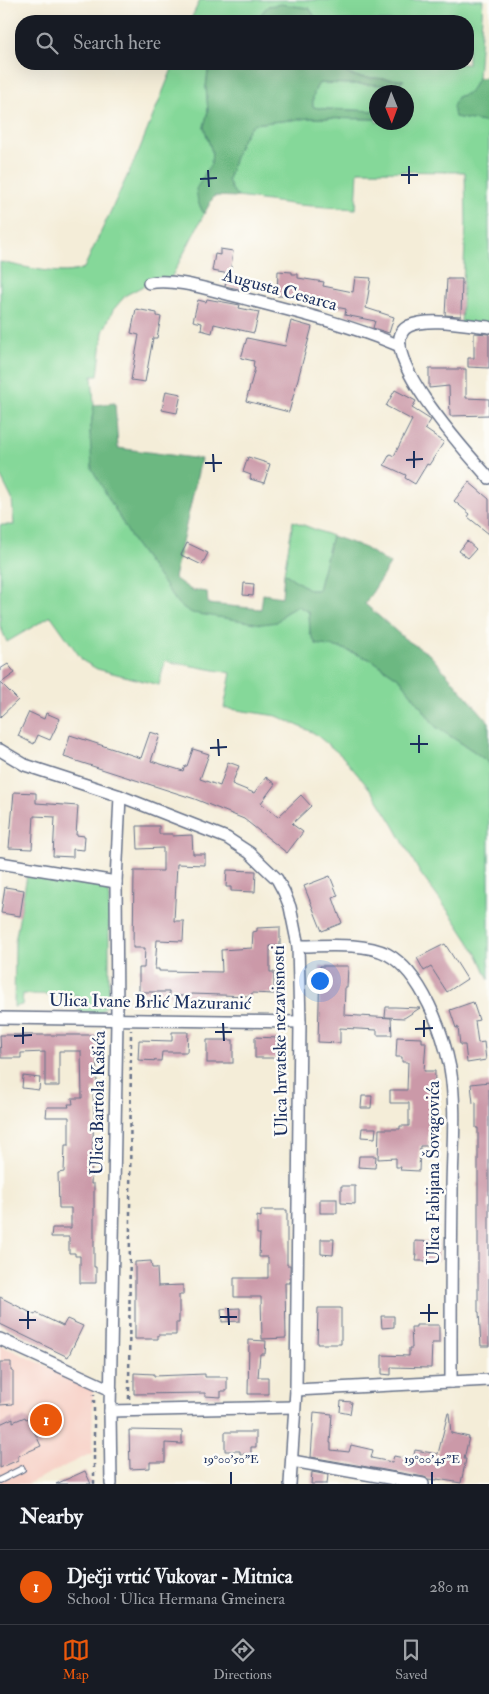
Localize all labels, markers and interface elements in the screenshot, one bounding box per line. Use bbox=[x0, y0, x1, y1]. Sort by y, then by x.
search box bbox=[15, 15, 474, 70]
icon: search bbox=[33, 29, 61, 57]
text: Search here bbox=[73, 31, 161, 55]
north arrow bbox=[369, 85, 414, 130]
street label: Augusta Cesarca bbox=[219, 263, 340, 317]
street label: Ulica hrvatske nezavisnosti bbox=[267, 945, 293, 1137]
your location bbox=[307, 968, 333, 994]
street label: Ulica Ivane Brlić Mazuranić bbox=[49, 989, 252, 1015]
street label: Ulica Bartola Kašića bbox=[85, 1030, 111, 1175]
street label: Ulica Fabijana Šovagovića bbox=[421, 1080, 445, 1265]
pin: 1 bbox=[30, 1401, 62, 1439]
text: 19°00'50"E bbox=[203, 1452, 259, 1467]
text: 19°00'45"E bbox=[404, 1452, 460, 1467]
text: Nearby bbox=[20, 1503, 83, 1530]
text: Dječji vrtić Vukovar - Mitnica bbox=[67, 1565, 292, 1589]
text: 1 bbox=[33, 1577, 39, 1597]
text: 280 m bbox=[429, 1577, 469, 1597]
text: School · Ulica Hermana Gmeinera bbox=[67, 1589, 285, 1609]
tab: Map bbox=[62, 1636, 90, 1683]
tab: Directions bbox=[213, 1636, 272, 1683]
tab: Saved bbox=[395, 1636, 427, 1683]

